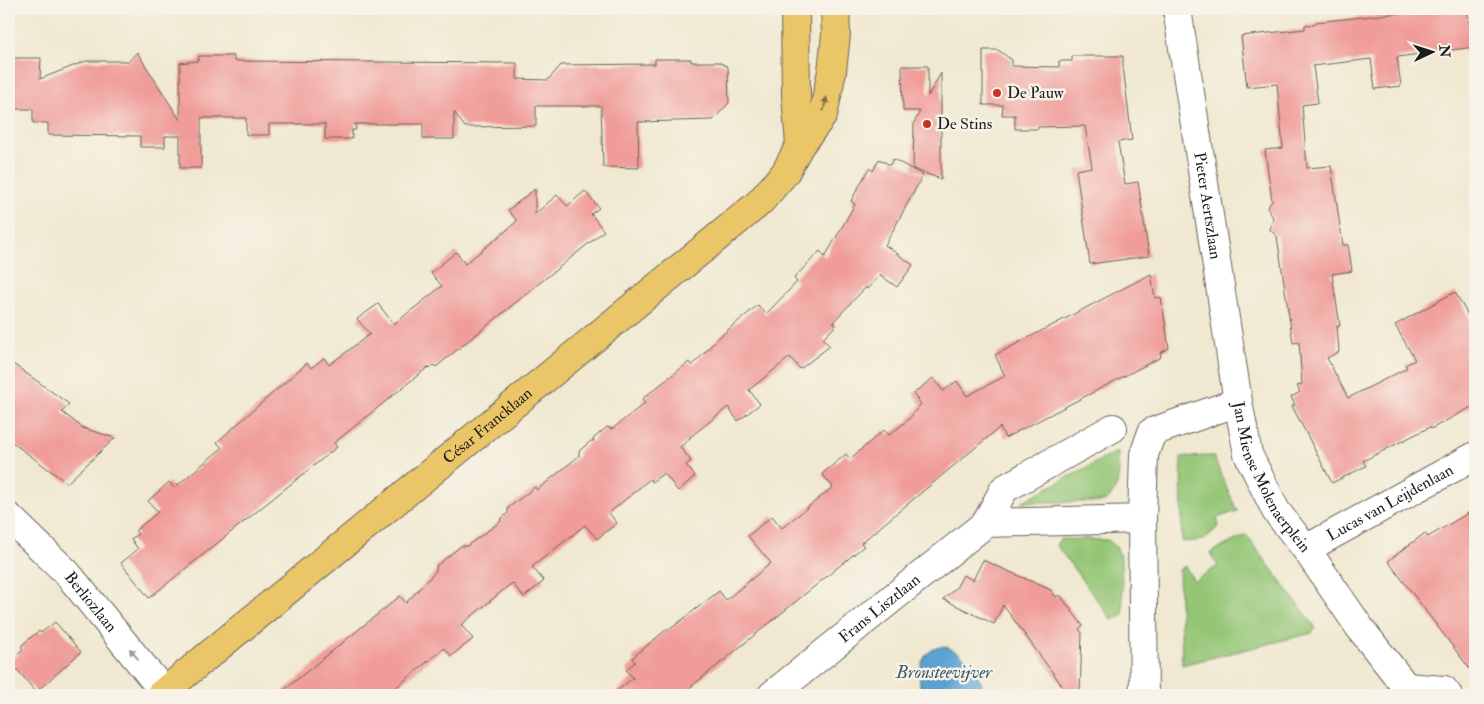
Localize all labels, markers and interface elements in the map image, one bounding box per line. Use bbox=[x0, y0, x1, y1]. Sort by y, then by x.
north arrow bbox=[1406, 28, 1456, 78]
text: N bbox=[1435, 43, 1453, 58]
place label: De Pauw bbox=[1007, 83, 1065, 103]
marker: De Pauw bbox=[991, 87, 1003, 99]
one-way arrow bbox=[821, 97, 829, 112]
place label: De Stins bbox=[937, 114, 992, 134]
marker: De Stins bbox=[921, 118, 933, 130]
street label: Pieter Aertszlaan bbox=[1189, 151, 1226, 261]
street label: César Francklaan bbox=[439, 383, 536, 468]
street label: Jan Miense Molenaerplein bbox=[1227, 399, 1315, 557]
street label: Lucas van Leijdenlaan bbox=[1323, 460, 1457, 546]
street label: Berliozlaan bbox=[60, 568, 121, 636]
street label: Frans Lisztlaan bbox=[835, 570, 924, 647]
one-way arrow bbox=[129, 647, 140, 660]
water label: Bronsteevijver bbox=[895, 661, 993, 684]

